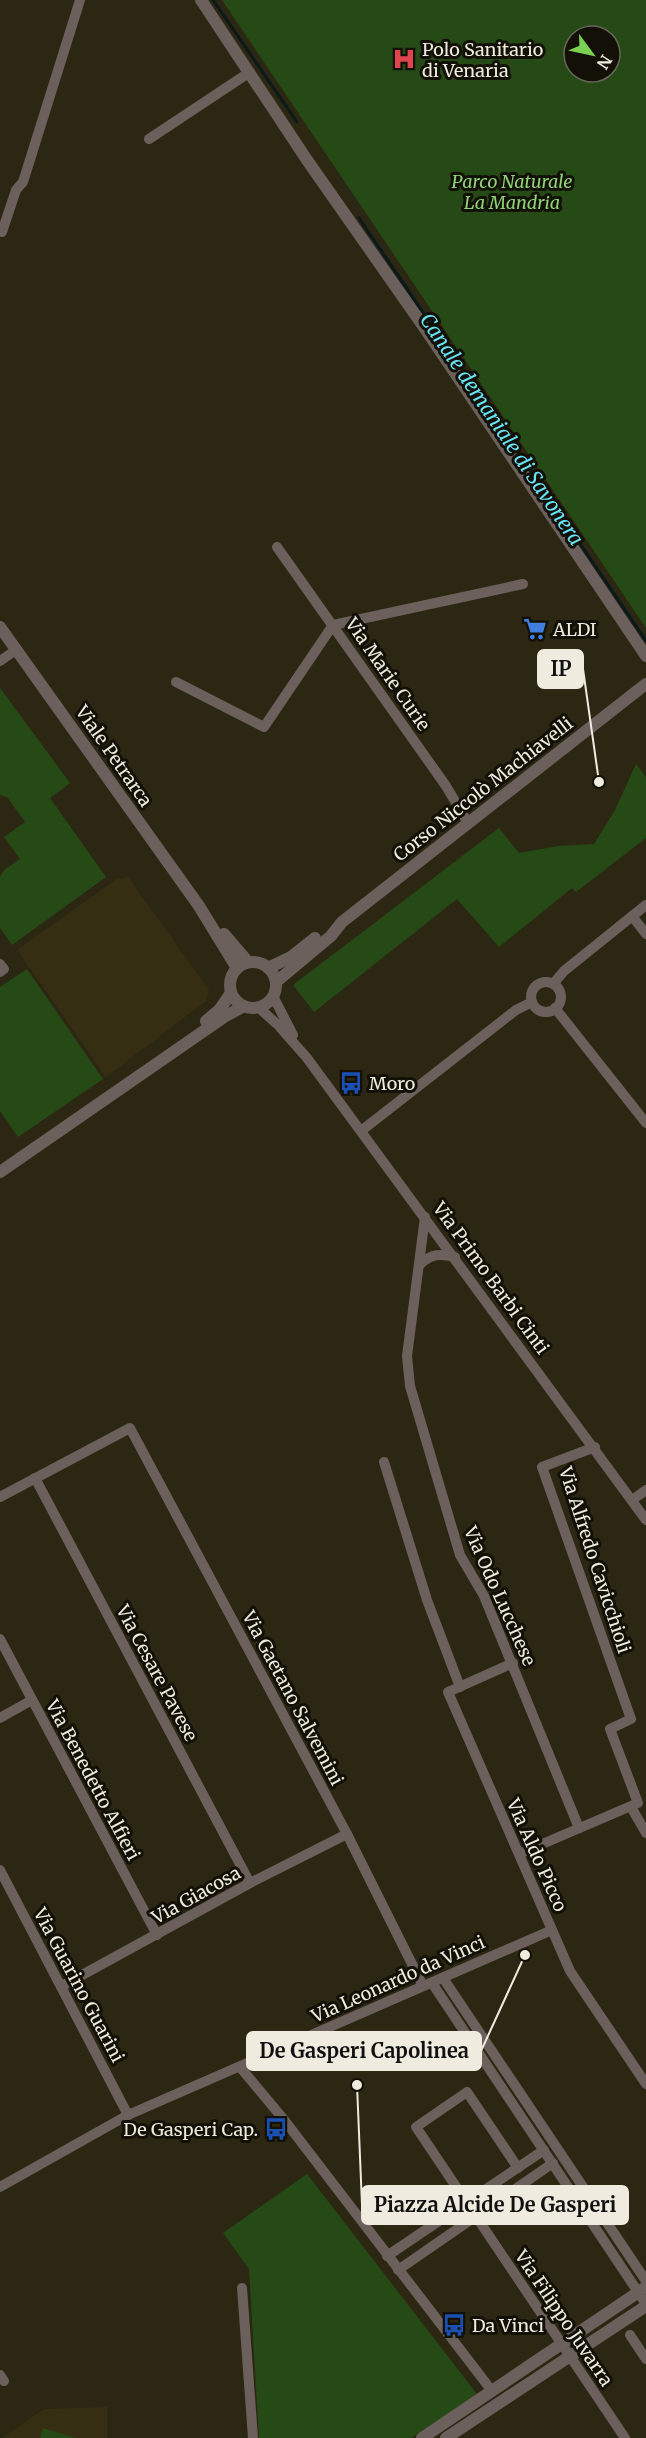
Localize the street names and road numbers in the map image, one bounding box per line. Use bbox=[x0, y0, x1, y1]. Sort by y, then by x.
street label: Via Marie Curie bbox=[340, 612, 435, 735]
street label: Viale Petrarca bbox=[70, 700, 158, 811]
street label: Corso Niccolò Machiavelli bbox=[389, 712, 577, 866]
street label: Via Primo Barbi Cinti bbox=[427, 1197, 554, 1359]
street label: Via Alfredo Cavicchioli bbox=[554, 1463, 636, 1656]
street label: Via Odo Lucchese bbox=[459, 1522, 541, 1669]
street label: Via Cesare Pavese bbox=[111, 1600, 203, 1745]
street label: Via Gaetano Salvemini bbox=[237, 1606, 349, 1789]
street label: Via Benedetto Alfieri bbox=[40, 1695, 145, 1864]
street label: Via Aldo Picco bbox=[501, 1794, 572, 1915]
street label: Via Giacosa bbox=[147, 1861, 245, 1929]
street label: Via Guarino Guarini bbox=[28, 1903, 130, 2066]
street label: Via Leonardo da Vinci bbox=[307, 1930, 488, 2028]
street label: Via Filippo Juvarra bbox=[509, 2245, 618, 2391]

